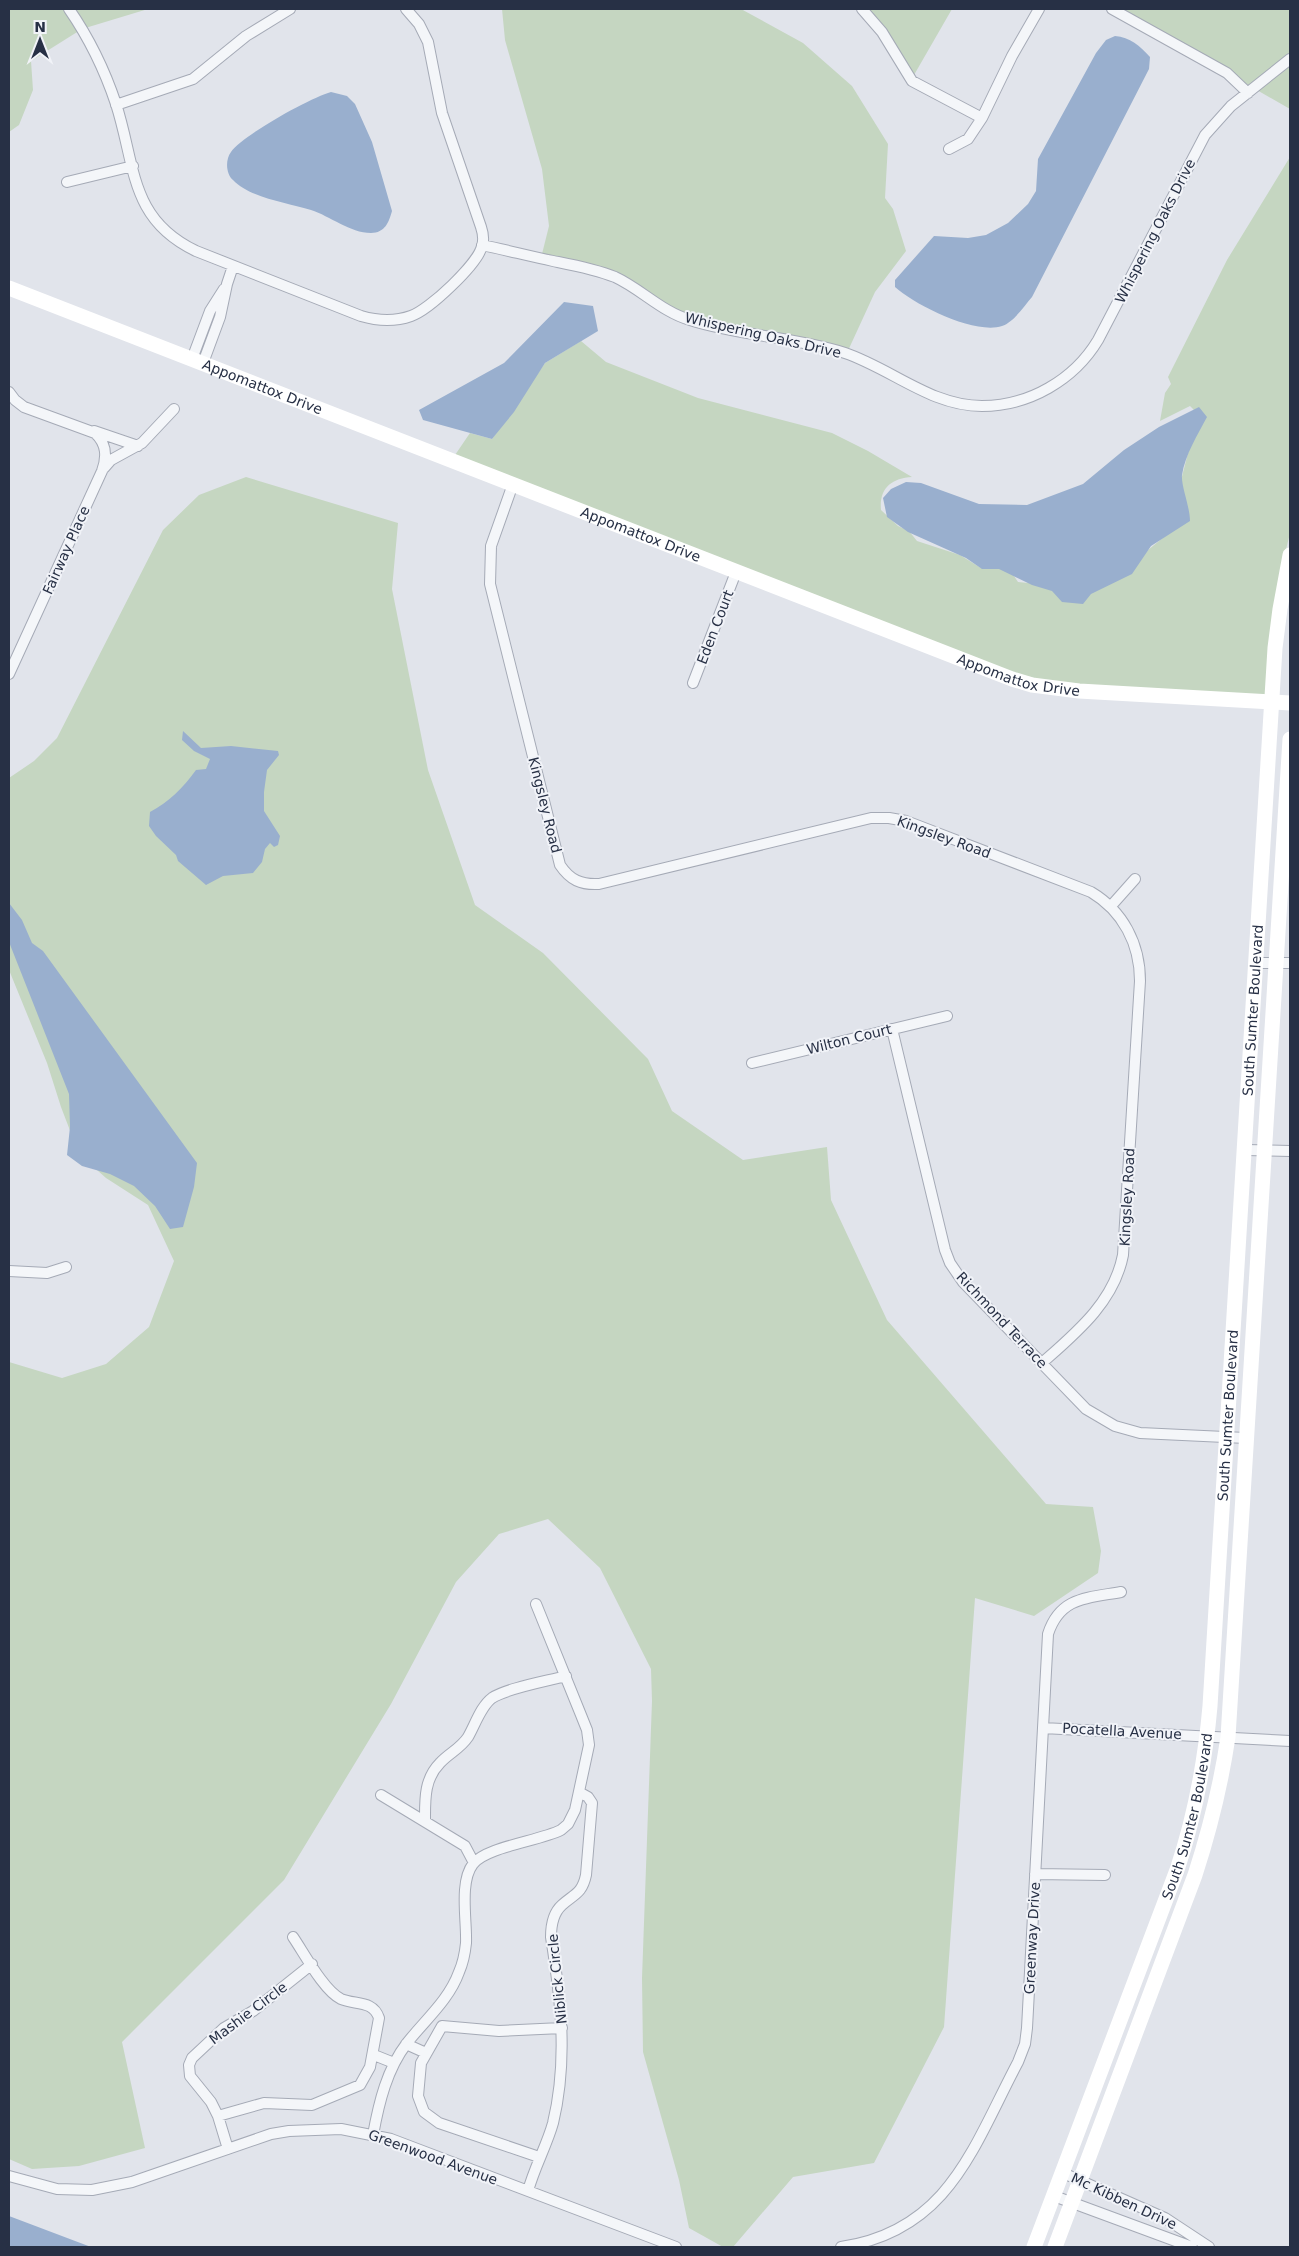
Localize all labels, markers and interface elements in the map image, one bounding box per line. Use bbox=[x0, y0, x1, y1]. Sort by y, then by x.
north arrow bbox=[15, 15, 65, 65]
text: N bbox=[34, 19, 46, 35]
street label: Whispering Oaks Drive bbox=[1112, 156, 1198, 306]
street label: Whispering Oaks Drive bbox=[683, 309, 843, 361]
street label: Appomattox Drive bbox=[200, 356, 325, 417]
street label: Fairway Place bbox=[39, 503, 93, 597]
street label: Appomattox Drive bbox=[578, 504, 703, 565]
street label: Eden Court bbox=[694, 587, 737, 666]
street label: Appomattox Drive bbox=[955, 650, 1081, 699]
street label: Kingsley Road bbox=[525, 755, 565, 855]
street label: Kingsley Road bbox=[895, 813, 993, 861]
street label: South Sumter Boulevard bbox=[1239, 924, 1266, 1096]
street label: Wilton Court bbox=[805, 1021, 894, 1057]
street label: Kingsley Road bbox=[1116, 1147, 1138, 1247]
street label: Richmond Terrace bbox=[953, 1269, 1051, 1371]
street label: South Sumter Boulevard bbox=[1215, 1329, 1241, 1502]
street label: Pocatella Avenue bbox=[1062, 1720, 1182, 1742]
street label: South Sumter Boulevard bbox=[1158, 1732, 1215, 1902]
street label: Greenway Drive bbox=[1021, 1881, 1043, 1995]
street label: Niblick Circle bbox=[544, 1933, 570, 2025]
street label: Mashie Circle bbox=[206, 1979, 290, 2047]
street label: Greenwood Avenue bbox=[366, 2126, 500, 2188]
street label: Mc Kibben Drive bbox=[1069, 2170, 1179, 2232]

